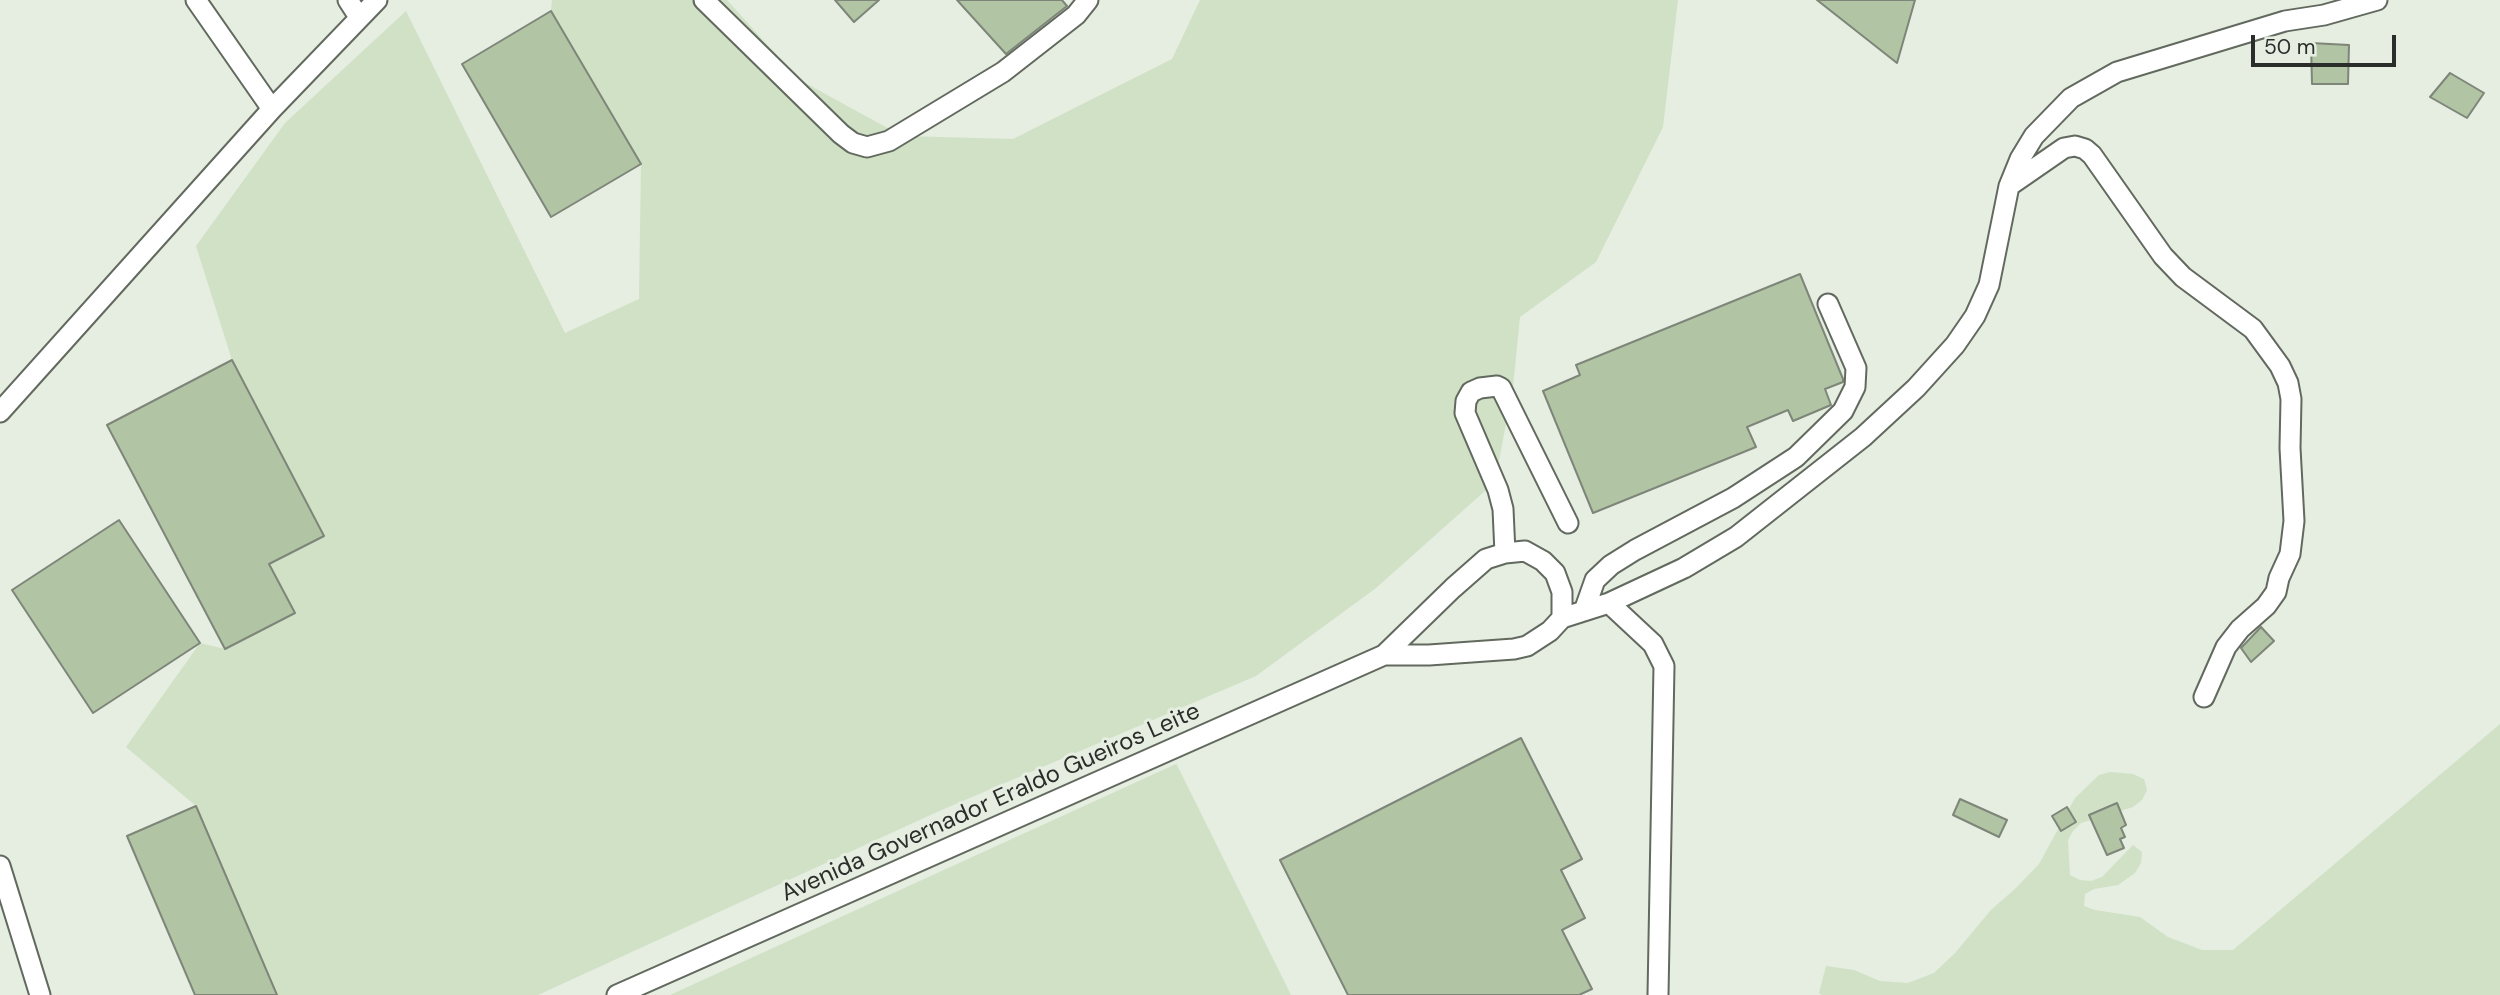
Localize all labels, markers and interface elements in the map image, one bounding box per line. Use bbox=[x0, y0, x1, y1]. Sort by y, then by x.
scale bar bbox=[2255, 21, 2400, 65]
text: 50 m bbox=[2264, 33, 2315, 61]
street label: Avenida Governador Eraldo Gueiros Leite bbox=[777, 697, 1205, 909]

